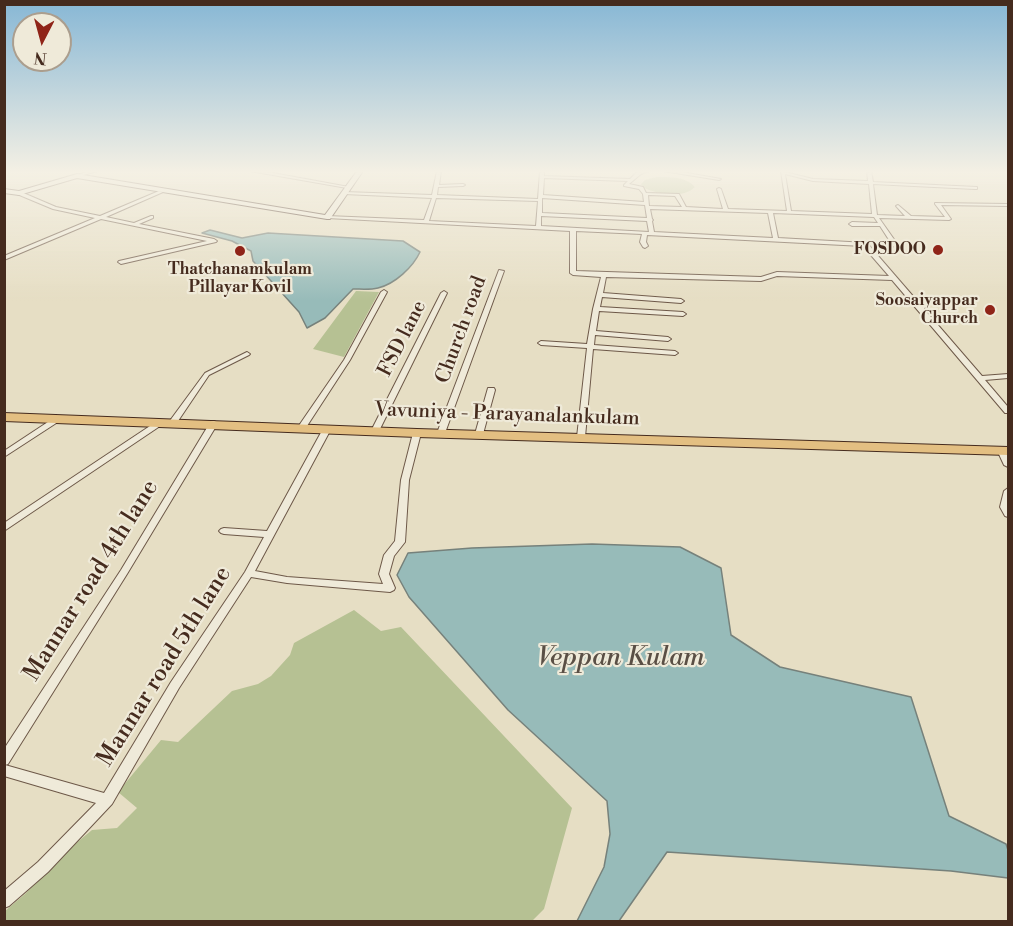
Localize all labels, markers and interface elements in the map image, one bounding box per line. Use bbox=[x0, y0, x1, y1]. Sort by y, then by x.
north arrow bbox=[12, 12, 72, 72]
text: N bbox=[33, 47, 48, 69]
place label: FOSDOO bbox=[854, 240, 926, 260]
marker: FOSDOO bbox=[931, 243, 945, 257]
marker: Thatchanamkulam Pillayar Kovil bbox=[233, 244, 247, 258]
place label: Thatchanamkulam Pillayar Kovil bbox=[168, 260, 312, 298]
street label: Church road bbox=[431, 273, 493, 387]
place label: Soosaiyappar Church bbox=[876, 291, 978, 329]
street label: FSD lane bbox=[374, 297, 432, 381]
marker: Soosaiyappar Church bbox=[983, 303, 997, 317]
street label: Vavuniya - Parayanalankulam bbox=[374, 398, 640, 432]
street label: Mannar road 4th lane bbox=[18, 475, 166, 687]
street label: Mannar road 5th lane bbox=[92, 562, 238, 772]
water label: Veppan Kulam bbox=[538, 643, 704, 675]

